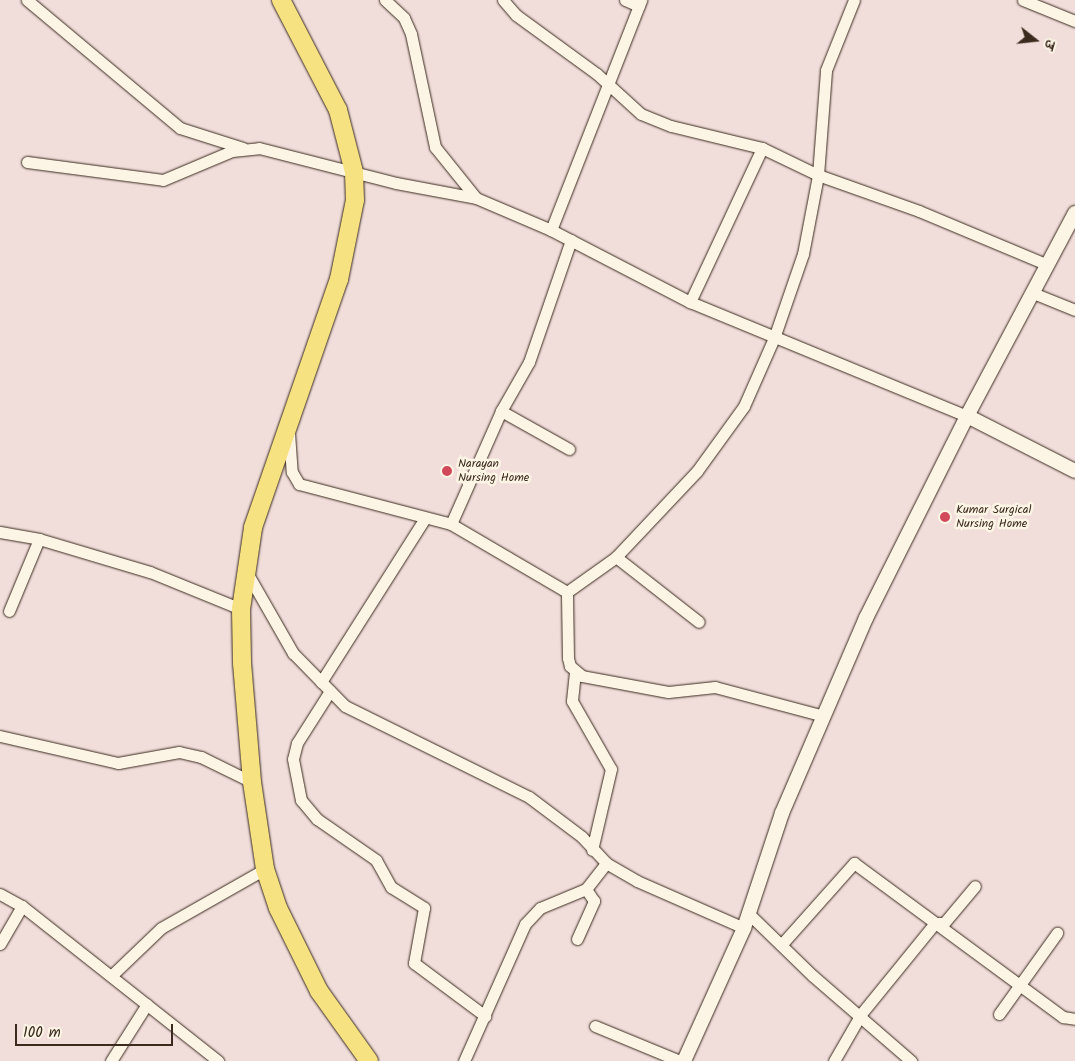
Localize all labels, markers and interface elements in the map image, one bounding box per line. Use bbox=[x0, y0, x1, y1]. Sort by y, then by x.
north arrow bbox=[1010, 15, 1060, 65]
text: उ bbox=[1038, 37, 1061, 51]
place label: Narayan Nursing Home bbox=[458, 457, 529, 485]
marker: Narayan Nursing Home bbox=[440, 464, 454, 478]
place label: Kumar Surgical Nursing Home bbox=[956, 503, 1031, 531]
marker: Kumar Surgical Nursing Home bbox=[938, 510, 952, 524]
scale bar bbox=[18, 1014, 175, 1046]
text: 100 m bbox=[23, 1021, 61, 1045]

